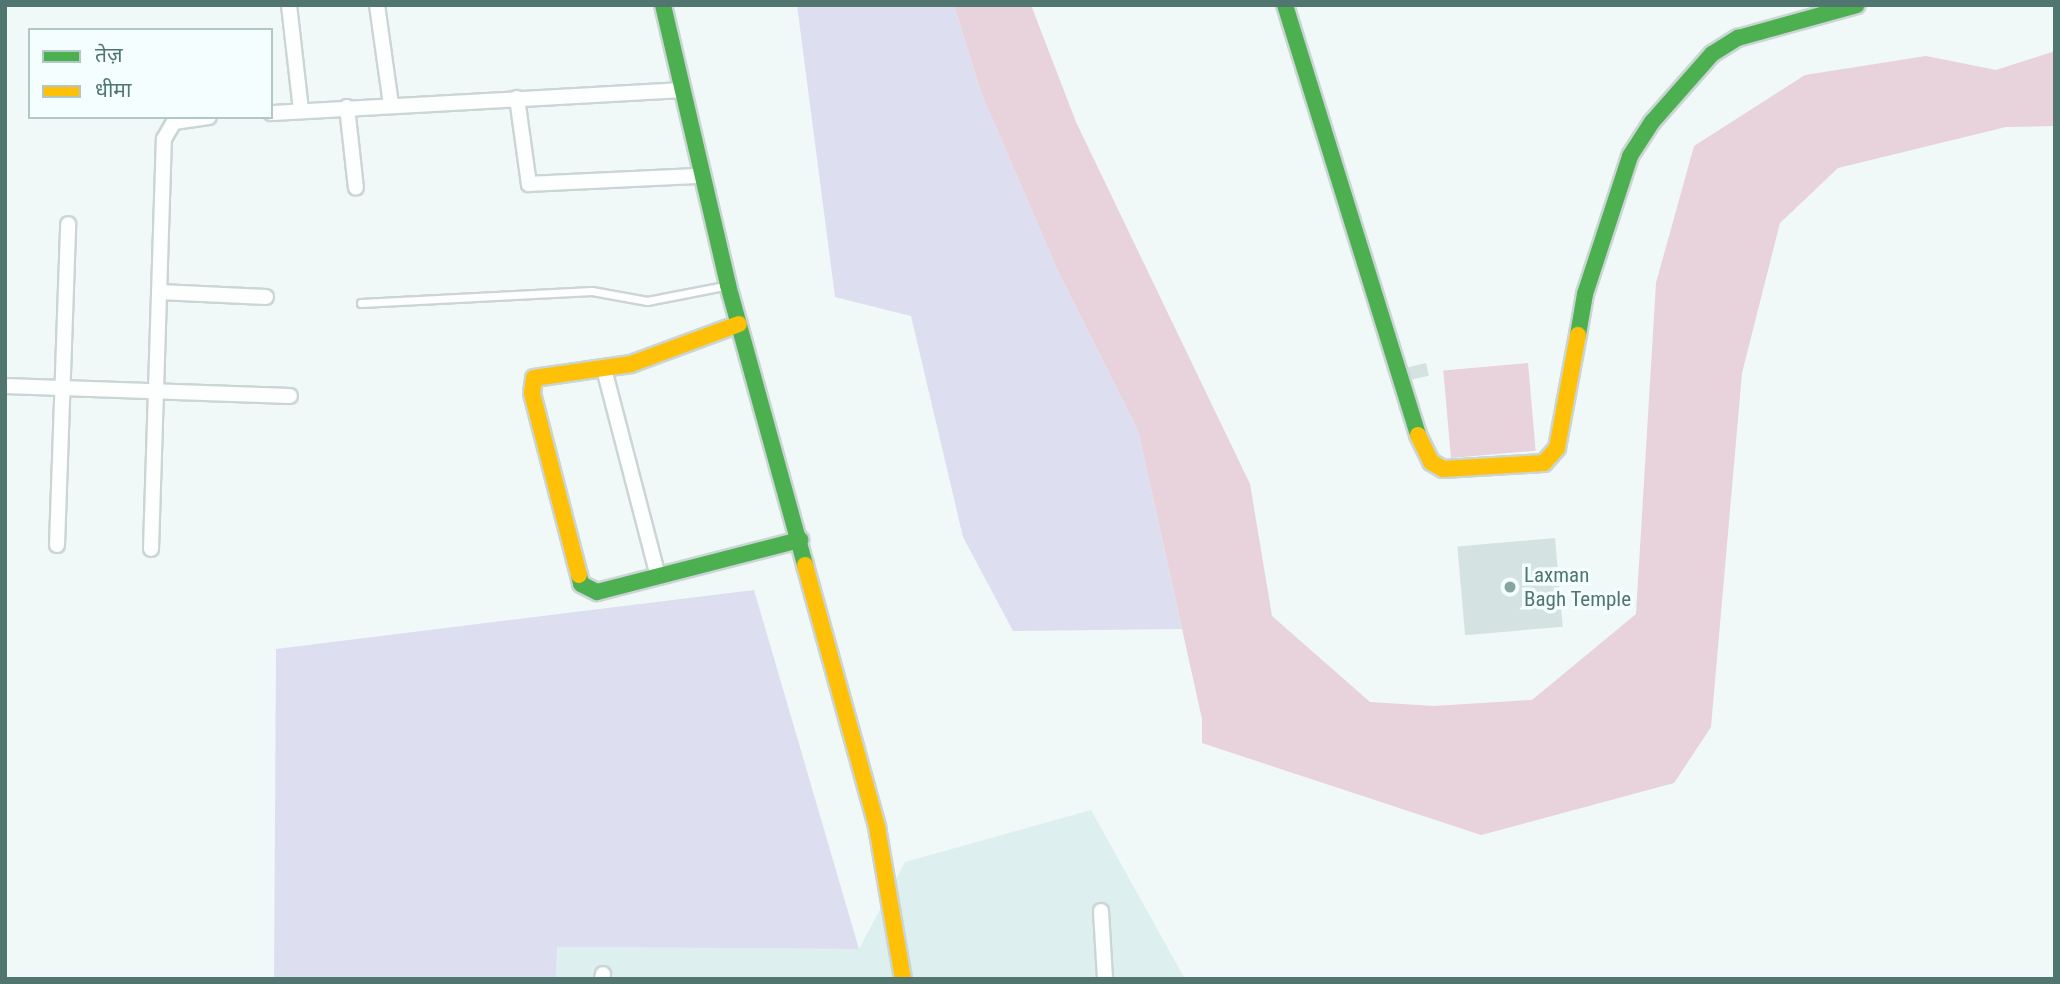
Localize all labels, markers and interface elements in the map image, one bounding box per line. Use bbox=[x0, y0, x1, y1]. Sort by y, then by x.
legend bbox=[28, 28, 273, 119]
text: तेज़ bbox=[95, 43, 123, 67]
text: धीमा bbox=[95, 78, 131, 102]
place label: Laxman Bagh Temple bbox=[1524, 562, 1631, 612]
marker: Laxman Bagh Temple bbox=[1502, 579, 1518, 595]

